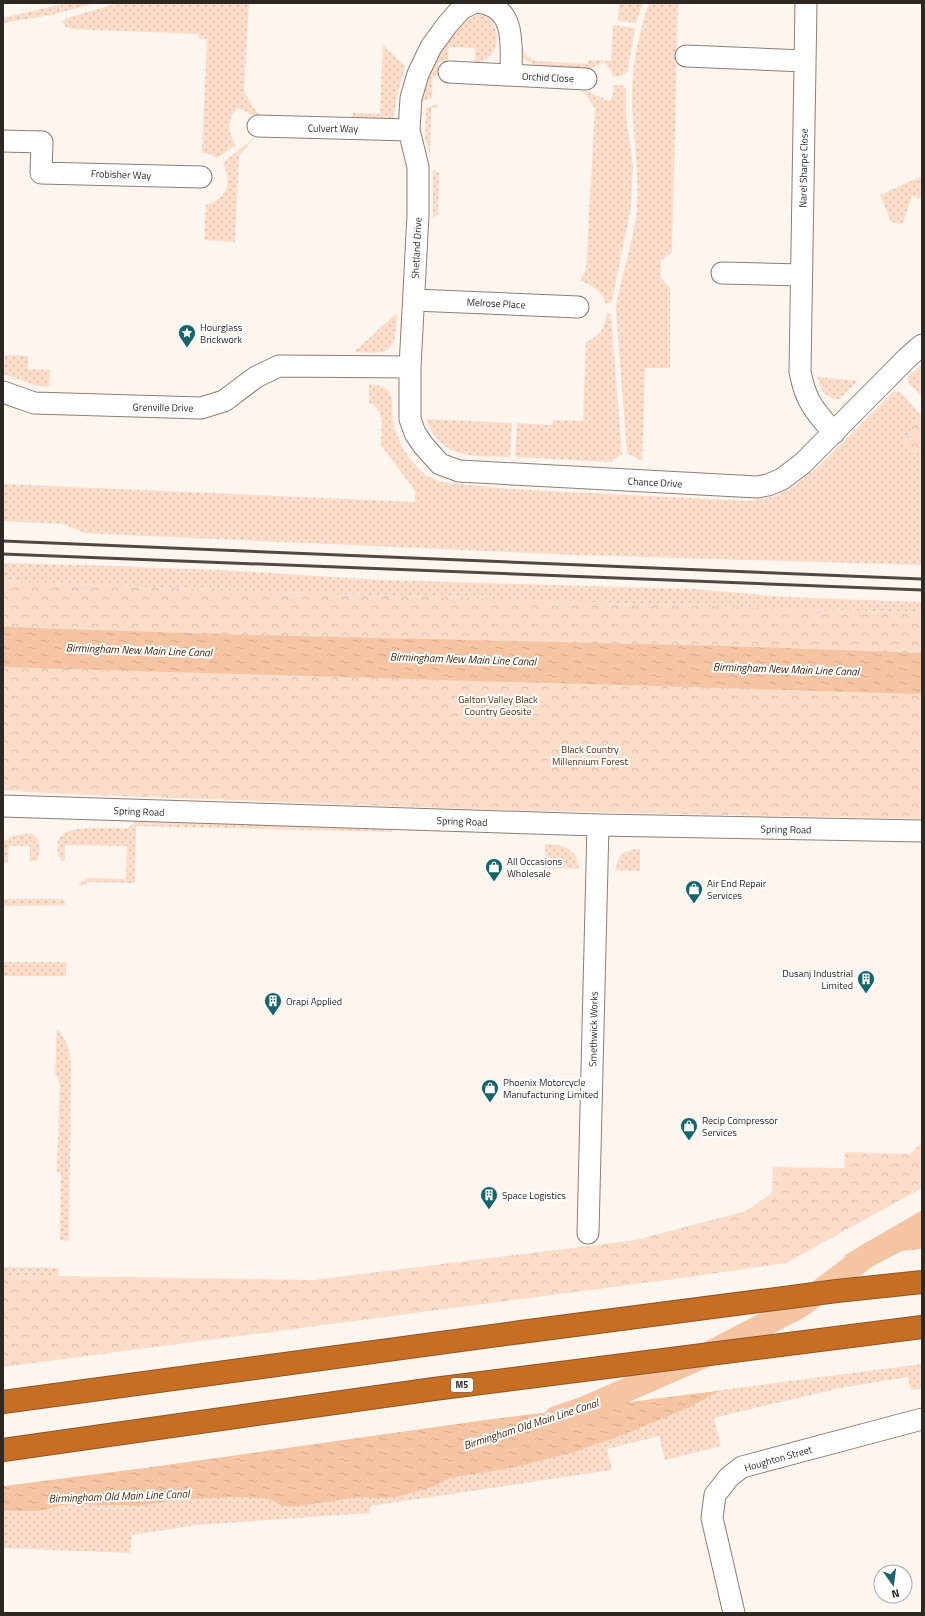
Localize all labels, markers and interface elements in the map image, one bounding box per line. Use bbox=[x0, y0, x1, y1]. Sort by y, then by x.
street label: Orchid Close bbox=[522, 69, 574, 86]
street label: Culvert Way bbox=[308, 121, 358, 136]
street label: Narel Sharpe Close bbox=[795, 128, 812, 208]
street label: Frobisher Way bbox=[91, 166, 152, 183]
street label: Shetland Drive bbox=[407, 217, 426, 279]
street label: Melrose Place bbox=[466, 294, 526, 313]
place label: Hourglass Brickwork bbox=[200, 320, 243, 347]
place icon: Hourglass Brickwork bbox=[177, 323, 197, 348]
street label: Grenville Drive bbox=[133, 399, 193, 416]
street label: Chance Drive bbox=[627, 474, 683, 491]
water label: Birmingham New Main Line Canal bbox=[66, 639, 214, 661]
water label: Birmingham New Main Line Canal bbox=[390, 648, 538, 670]
water label: Birmingham New Main Line Canal bbox=[713, 658, 861, 680]
park label: Galton Valley Black Country Geosite bbox=[458, 692, 538, 719]
park label: Black Country Millennium Forest bbox=[552, 742, 628, 769]
street label: Spring Road bbox=[113, 803, 165, 820]
street label: Spring Road bbox=[436, 813, 488, 830]
street label: Spring Road bbox=[761, 822, 811, 837]
place label: All Occasions Wholesale bbox=[507, 854, 563, 881]
shop icon: All Occasions Wholesale bbox=[484, 857, 504, 882]
place label: Air End Repair Services bbox=[707, 876, 767, 903]
shop icon: Air End Repair Services bbox=[684, 879, 704, 904]
place label: Dusanj Industrial Limited bbox=[782, 966, 853, 993]
building icon: Dusanj Industrial Limited bbox=[856, 969, 876, 994]
building icon: Orapi Applied bbox=[263, 991, 283, 1016]
street label: Smethwick Works bbox=[585, 991, 602, 1067]
place label: Orapi Applied bbox=[286, 994, 342, 1009]
place label: Phoenix Motorcycle Manufacturing Limited bbox=[503, 1075, 598, 1102]
shop icon: Phoenix Motorcycle Manufacturing Limited bbox=[480, 1078, 500, 1103]
place label: Recip Compressor Services bbox=[702, 1113, 778, 1140]
shop icon: Recip Compressor Services bbox=[679, 1116, 699, 1141]
building icon: Space Logistics bbox=[479, 1185, 499, 1210]
place label: Space Logistics bbox=[502, 1188, 566, 1203]
road number: M5 bbox=[451, 1378, 473, 1392]
water label: Birmingham Old Main Line Canal bbox=[461, 1394, 602, 1453]
street label: Houghton Street bbox=[742, 1442, 814, 1475]
water label: Birmingham Old Main Line Canal bbox=[48, 1485, 191, 1506]
north arrow bbox=[873, 1564, 913, 1604]
text: N bbox=[890, 1585, 901, 1602]

